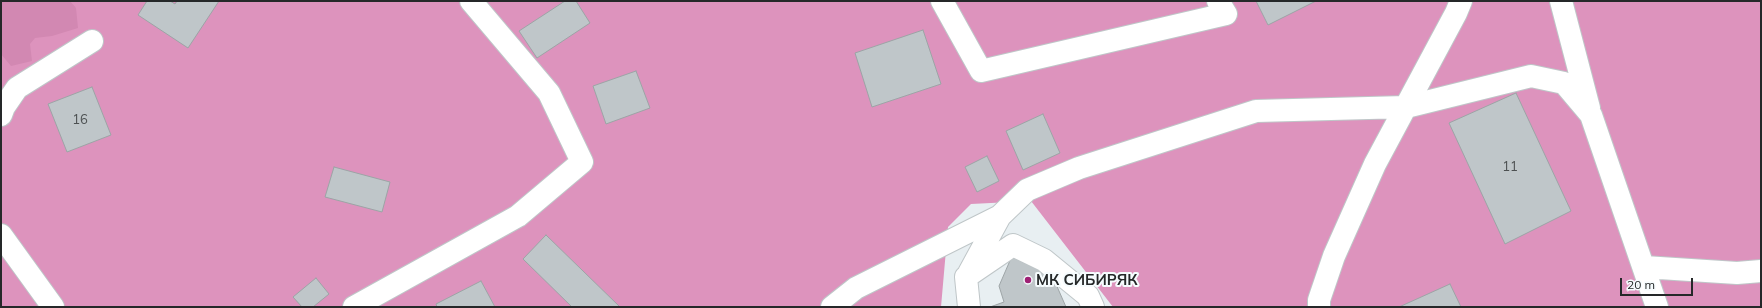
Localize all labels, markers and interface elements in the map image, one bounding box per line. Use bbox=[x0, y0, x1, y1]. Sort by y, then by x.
house number: 16 bbox=[72, 112, 88, 128]
house number: 11 bbox=[1502, 159, 1518, 175]
scale bar bbox=[1622, 270, 1695, 296]
place label: МК СИБИРЯК bbox=[1036, 271, 1138, 289]
marker: МК СИБИРЯК bbox=[1023, 275, 1033, 285]
text: 20 m bbox=[1627, 277, 1655, 292]

